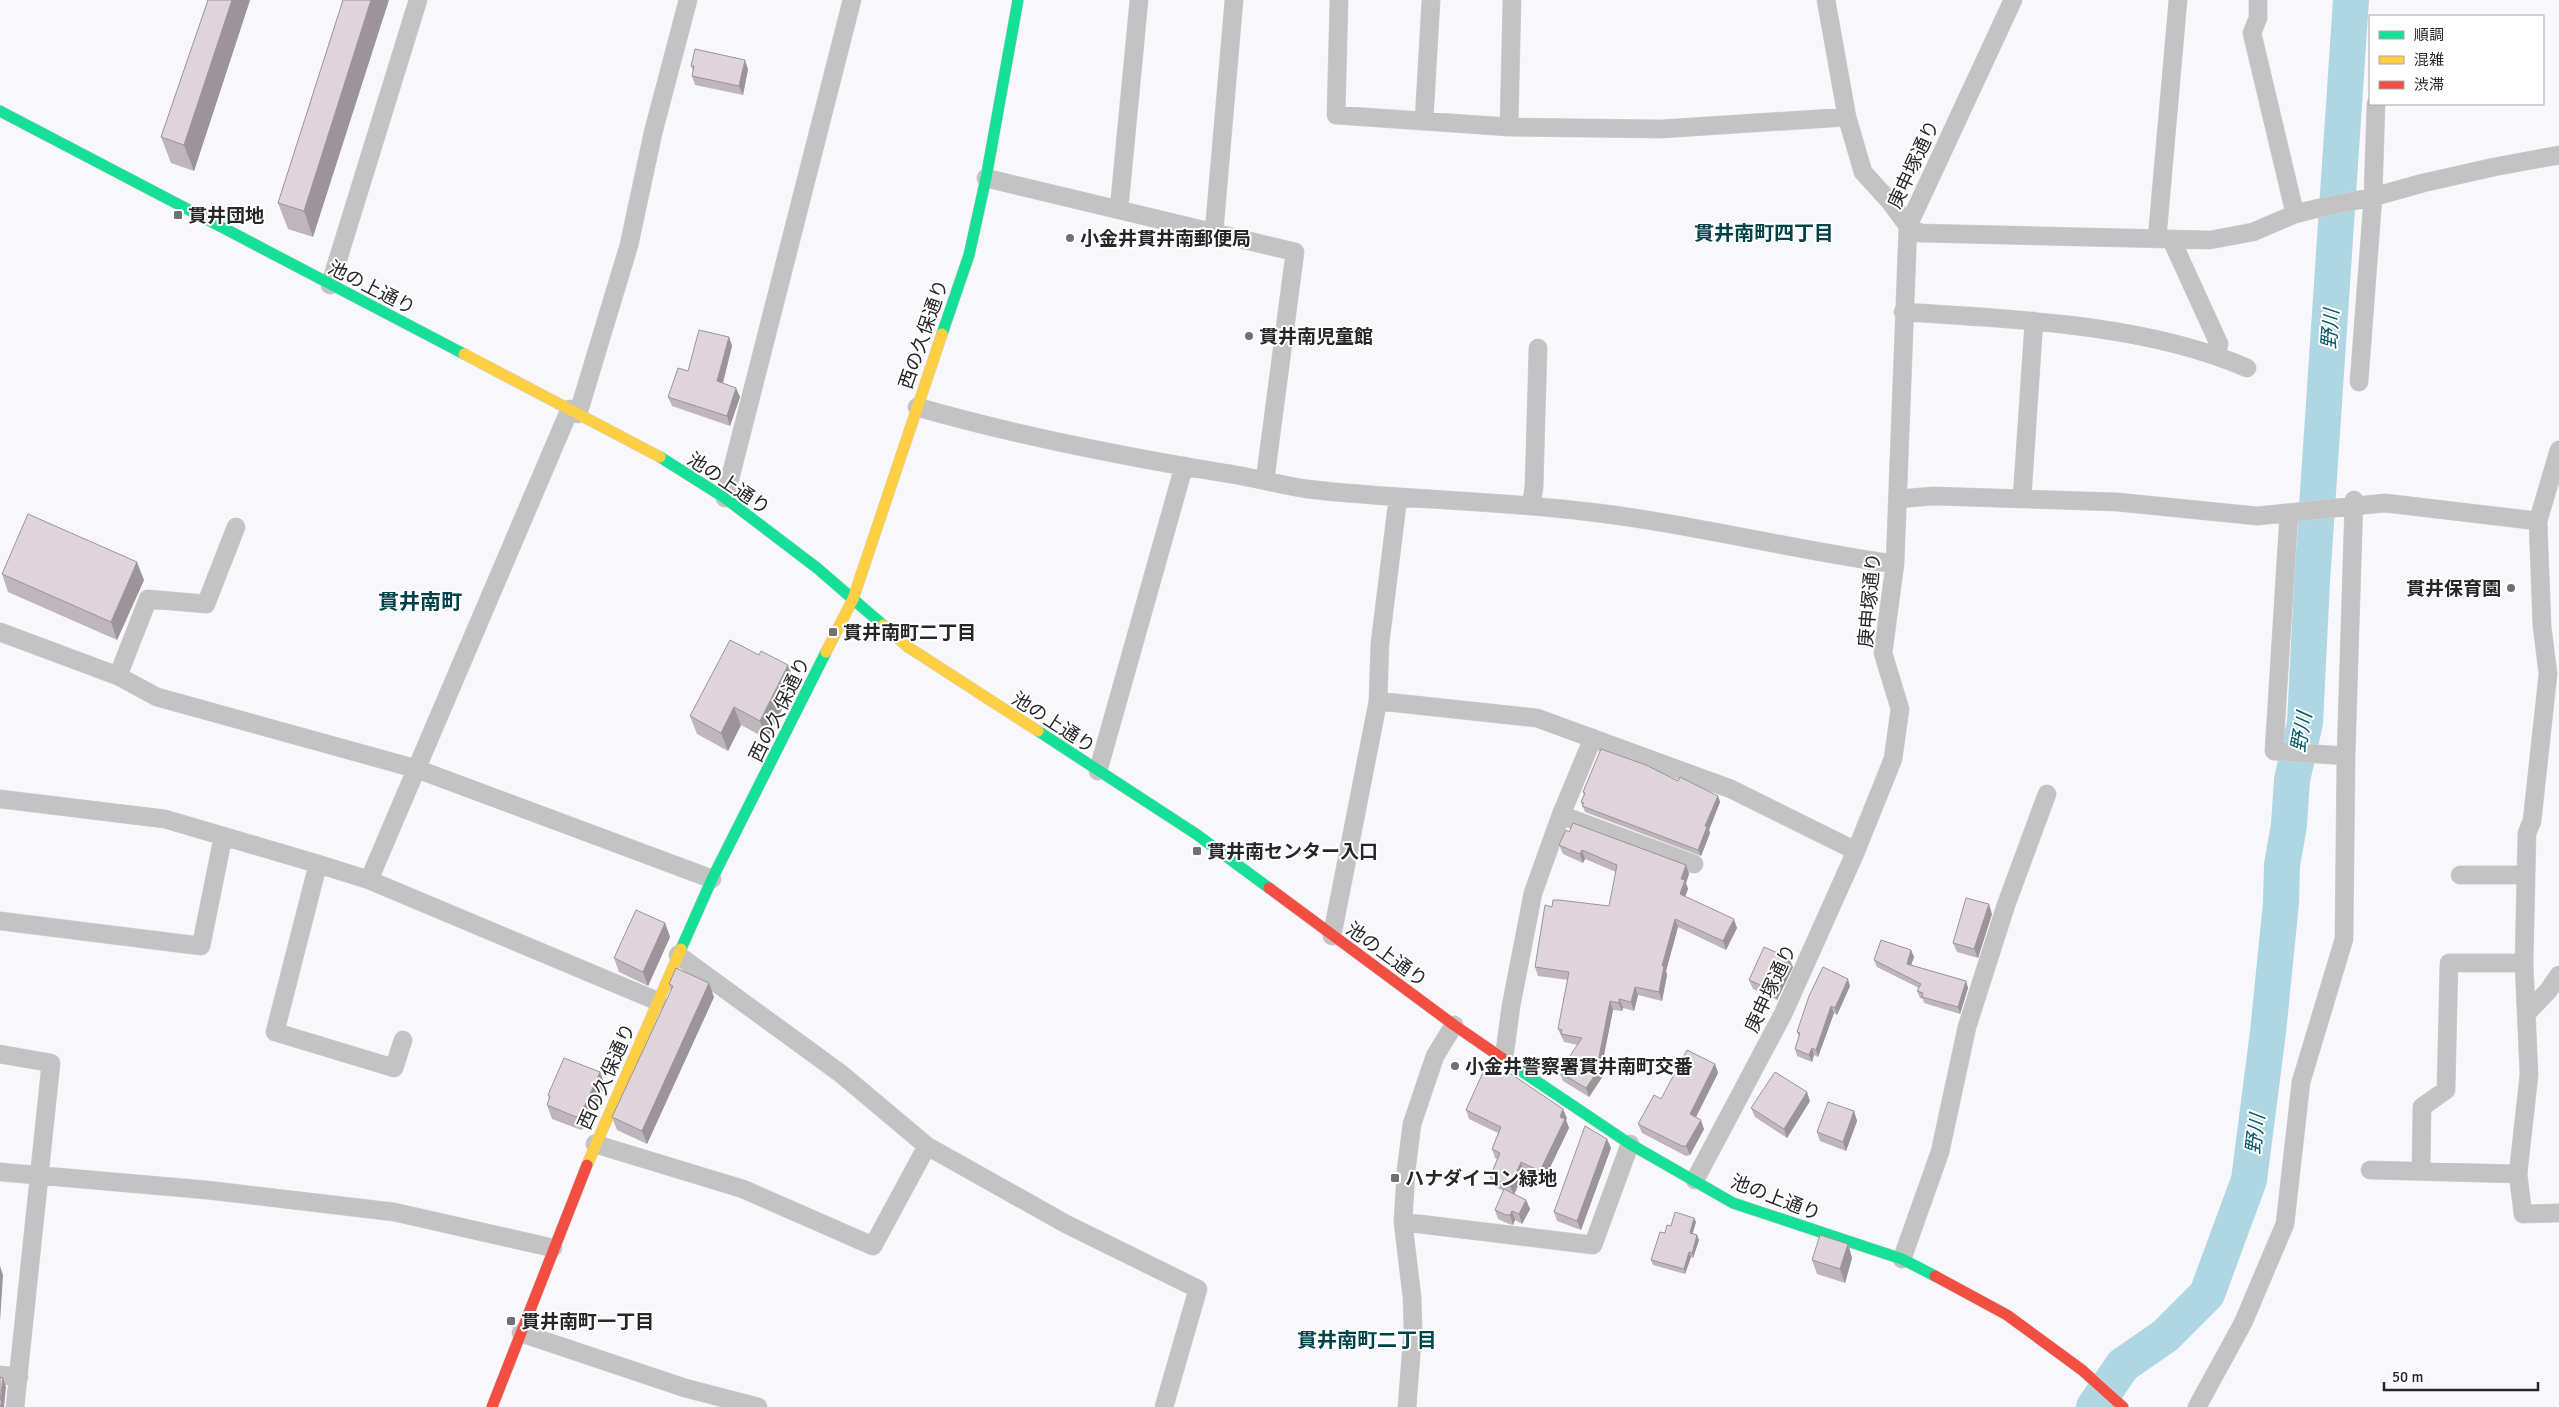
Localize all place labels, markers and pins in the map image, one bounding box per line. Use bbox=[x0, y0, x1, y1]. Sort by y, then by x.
place label: 貫井団地 bbox=[188, 204, 264, 228]
marker: 貫井団地 bbox=[172, 209, 184, 221]
place label: 小金井貫井南郵便局 bbox=[1080, 227, 1251, 251]
marker: 小金井貫井南郵便局 bbox=[1064, 232, 1076, 244]
place label: 貫井南児童館 bbox=[1259, 325, 1373, 349]
marker: 貫井南児童館 bbox=[1243, 330, 1255, 342]
place label: 貫井保育園 bbox=[2406, 577, 2501, 601]
marker: 貫井保育園 bbox=[2505, 582, 2517, 594]
place label: 貫井南町二丁目 bbox=[843, 621, 976, 645]
marker: 貫井南町二丁目 bbox=[827, 626, 839, 638]
place label: 貫井南センター入口 bbox=[1207, 840, 1378, 864]
marker: 貫井南センター入口 bbox=[1191, 845, 1203, 857]
place label: 小金井警察署貫井南町交番 bbox=[1465, 1055, 1693, 1079]
marker: 小金井警察署貫井南町交番 bbox=[1449, 1060, 1461, 1072]
place label: ハナダイコン緑地 bbox=[1405, 1167, 1557, 1191]
marker: ハナダイコン緑地 bbox=[1389, 1172, 1401, 1184]
place label: 貫井南町一丁目 bbox=[521, 1310, 654, 1334]
marker: 貫井南町一丁目 bbox=[505, 1315, 517, 1327]

